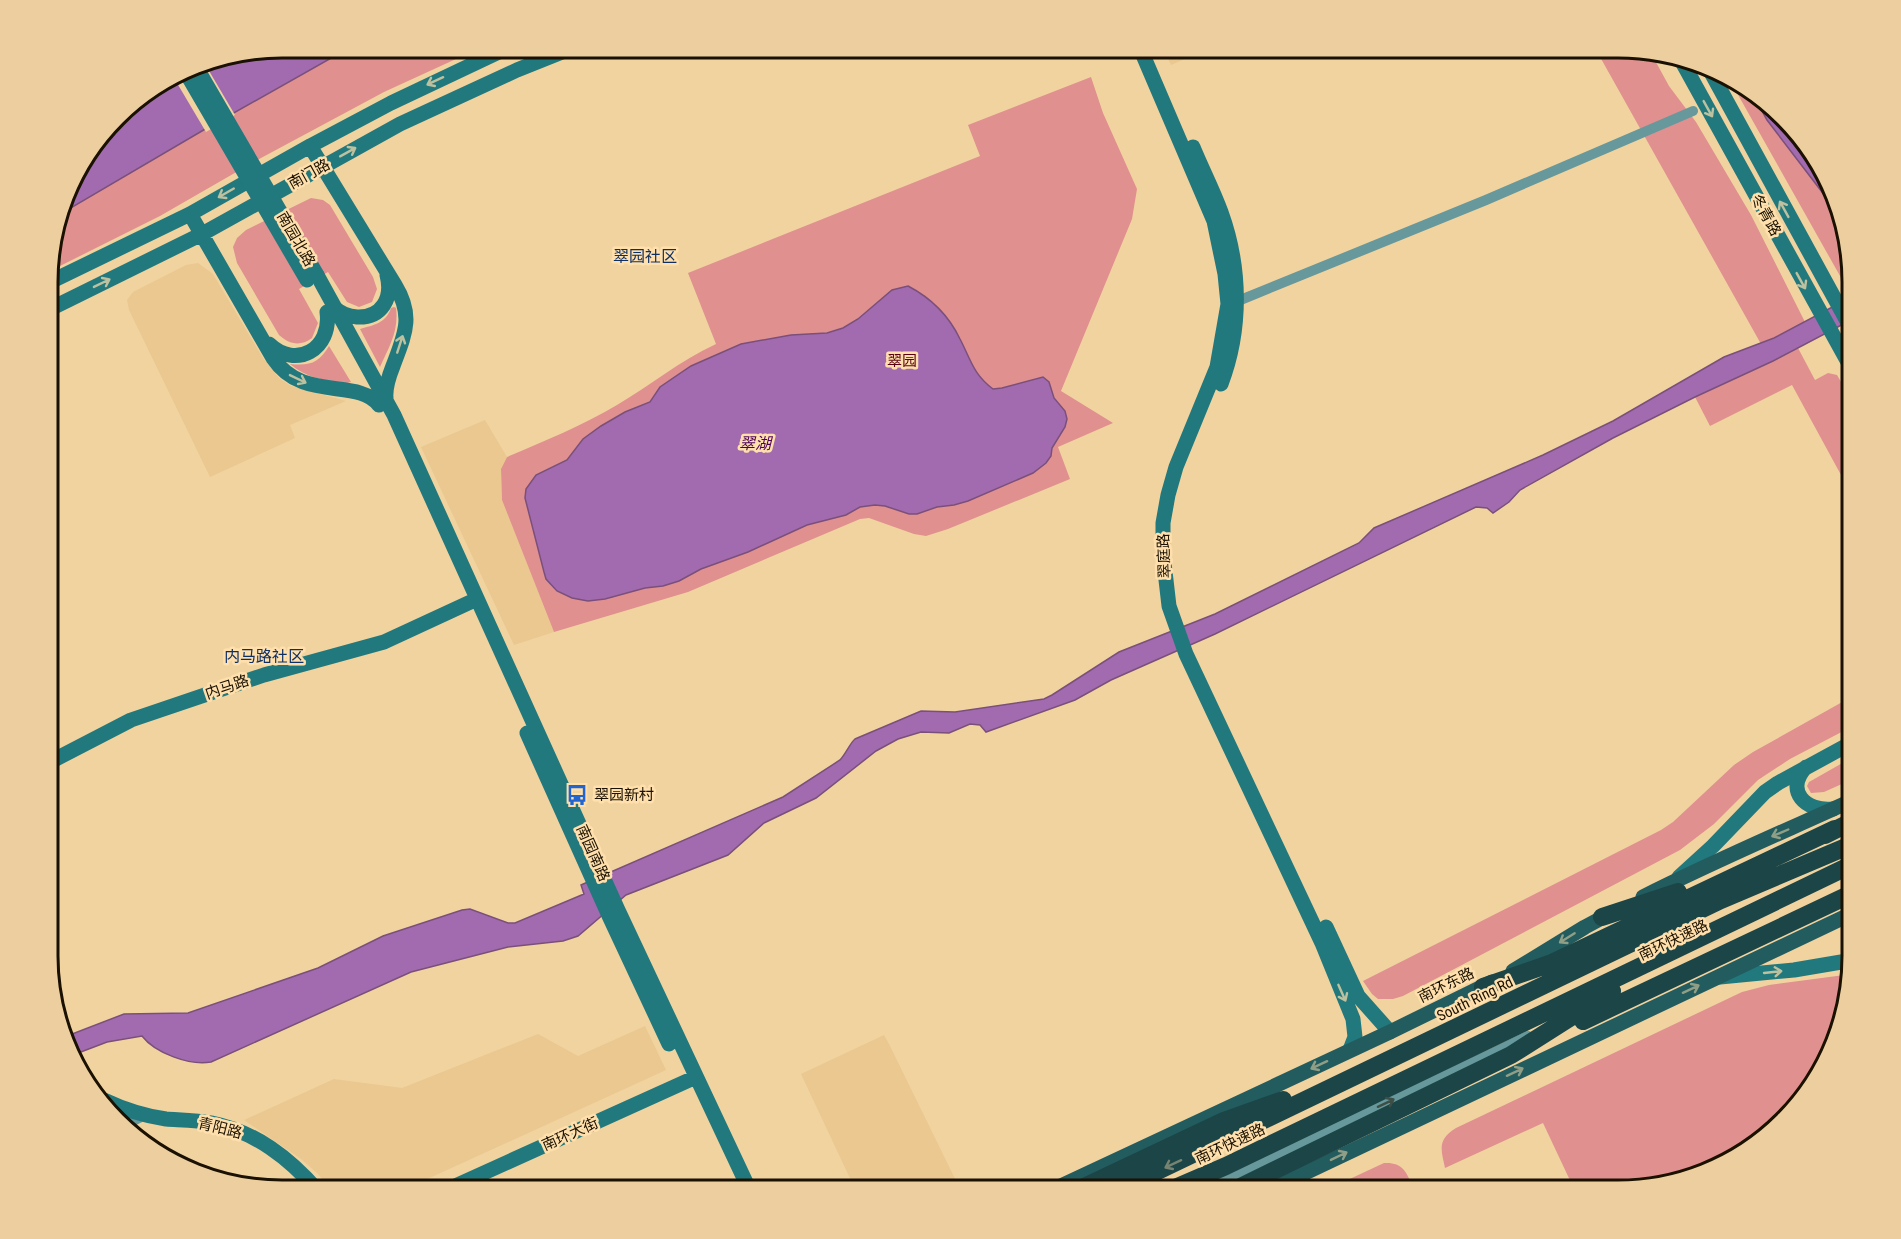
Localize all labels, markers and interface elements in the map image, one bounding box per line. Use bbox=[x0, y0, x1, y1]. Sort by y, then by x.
one-way arrow bbox=[427, 75, 445, 87]
one-way arrow bbox=[1703, 100, 1714, 118]
one-way arrow bbox=[339, 146, 357, 157]
street label: 南门路 bbox=[285, 155, 333, 193]
one-way arrow bbox=[218, 188, 236, 199]
street label: 冬青路 bbox=[1747, 191, 1785, 239]
one-way arrow bbox=[1778, 201, 1790, 218]
street label: 南园北路 bbox=[273, 209, 319, 269]
district label: 翠园社区 bbox=[613, 247, 677, 266]
one-way arrow bbox=[1796, 271, 1807, 289]
one-way arrow bbox=[93, 277, 111, 289]
one-way arrow bbox=[395, 335, 406, 354]
park label: 翠园 bbox=[887, 352, 917, 370]
one-way arrow bbox=[288, 374, 306, 386]
water label: 翠湖 bbox=[739, 434, 774, 453]
street label: 翠庭路 bbox=[1154, 533, 1174, 579]
district label: 内马路社区 bbox=[224, 647, 304, 666]
street label: 内马路 bbox=[203, 671, 251, 703]
bus stop icon: 翠园新村 bbox=[565, 783, 589, 807]
place label: 翠园新村 bbox=[594, 786, 654, 804]
street label: 南园南路 bbox=[573, 822, 613, 884]
one-way arrow bbox=[1771, 828, 1790, 839]
street label: 南环快速路 bbox=[1635, 916, 1711, 964]
one-way arrow bbox=[1559, 932, 1576, 944]
street label: 南环东路 bbox=[1415, 964, 1477, 1006]
one-way arrow bbox=[1762, 966, 1782, 977]
street label: South Ring Rd bbox=[1434, 973, 1516, 1025]
one-way arrow bbox=[1337, 983, 1348, 1002]
one-way arrow bbox=[1682, 983, 1700, 995]
one-way arrow bbox=[1311, 1059, 1329, 1071]
one-way arrow bbox=[1506, 1066, 1524, 1078]
one-way arrow bbox=[1376, 1096, 1394, 1108]
street label: 青阳路 bbox=[196, 1114, 244, 1142]
street label: 南环大街 bbox=[539, 1114, 601, 1154]
street label: 南环快速路 bbox=[1192, 1120, 1268, 1168]
one-way arrow bbox=[1330, 1150, 1348, 1162]
one-way arrow bbox=[1164, 1158, 1182, 1170]

